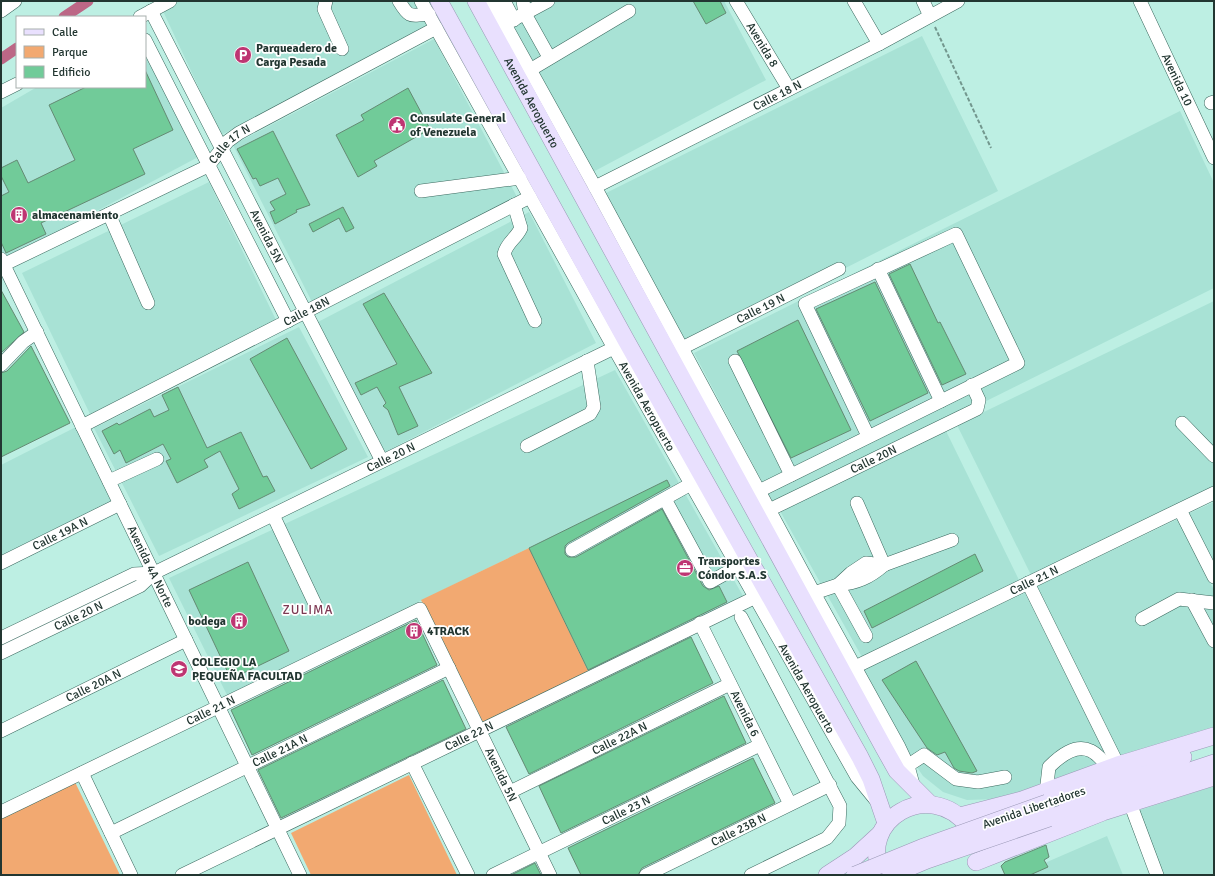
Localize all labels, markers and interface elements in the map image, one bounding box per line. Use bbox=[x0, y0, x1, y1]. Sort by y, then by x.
legend bbox=[16, 16, 146, 88]
street label: Avenida 8 bbox=[743, 19, 782, 70]
text: Calle bbox=[52, 25, 78, 40]
place label: Parqueadero de Carga Pesada bbox=[256, 41, 337, 70]
text: Parque bbox=[52, 45, 88, 60]
parking icon: Parqueadero de Carga Pesada bbox=[233, 45, 253, 65]
street label: Avenida 10 bbox=[1158, 51, 1196, 108]
street label: Avenida Aeropuerto bbox=[501, 55, 562, 151]
text: Edificio bbox=[52, 65, 90, 80]
street label: Calle 18 N bbox=[750, 77, 804, 114]
place label: Consulate General of Venezuela bbox=[410, 111, 506, 140]
public building icon: Consulate General of Venezuela bbox=[387, 115, 407, 135]
street label: Calle 17 N bbox=[205, 121, 253, 167]
building icon: almacenamiento bbox=[9, 205, 29, 225]
street label: Avenida 5N bbox=[247, 207, 286, 265]
place label: almacenamiento bbox=[32, 208, 118, 223]
street label: Calle 19 N bbox=[734, 290, 787, 327]
street label: Calle 18N bbox=[281, 293, 332, 329]
street label: Avenida Aeropuerto bbox=[616, 359, 678, 454]
street label: Calle 20 N bbox=[364, 439, 418, 475]
street label: Calle 20N bbox=[848, 442, 899, 477]
street label: Calle 19A N bbox=[30, 514, 90, 554]
street label: Avenida 4A Norte bbox=[124, 523, 177, 610]
place label: Transportes Cóndor S.A.S bbox=[698, 554, 767, 583]
office icon: Transportes Cóndor S.A.S bbox=[675, 558, 695, 578]
street label: Calle 21 N bbox=[1007, 562, 1061, 598]
street label: Calle 20 N bbox=[52, 598, 105, 634]
district label: ZULIMA bbox=[283, 602, 333, 618]
building icon: bodega bbox=[229, 611, 249, 631]
place label: bodega bbox=[188, 614, 226, 629]
building icon: 4TRACK bbox=[404, 621, 424, 641]
place label: 4TRACK bbox=[427, 624, 470, 639]
street label: Avenida Aeropuerto bbox=[775, 640, 838, 736]
place label: COLEGIO LA PEQUEÑA FACULTAD bbox=[192, 655, 302, 684]
school or university icon: COLEGIO LA PEQUEÑA FACULTAD bbox=[169, 659, 189, 679]
street label: Calle 20A N bbox=[63, 666, 124, 705]
street label: Avenida 6 bbox=[727, 688, 763, 739]
street label: Calle 21 N bbox=[184, 692, 238, 729]
street label: Calle 22 N bbox=[442, 718, 496, 754]
street label: Calle 22A N bbox=[589, 718, 650, 758]
street label: Calle 21A N bbox=[250, 731, 310, 770]
street label: Avenida 5N bbox=[481, 745, 520, 804]
street label: Avenida Libertadores bbox=[981, 783, 1087, 833]
street label: Calle 23 N bbox=[599, 792, 653, 828]
street label: Calle 23B N bbox=[708, 810, 769, 850]

